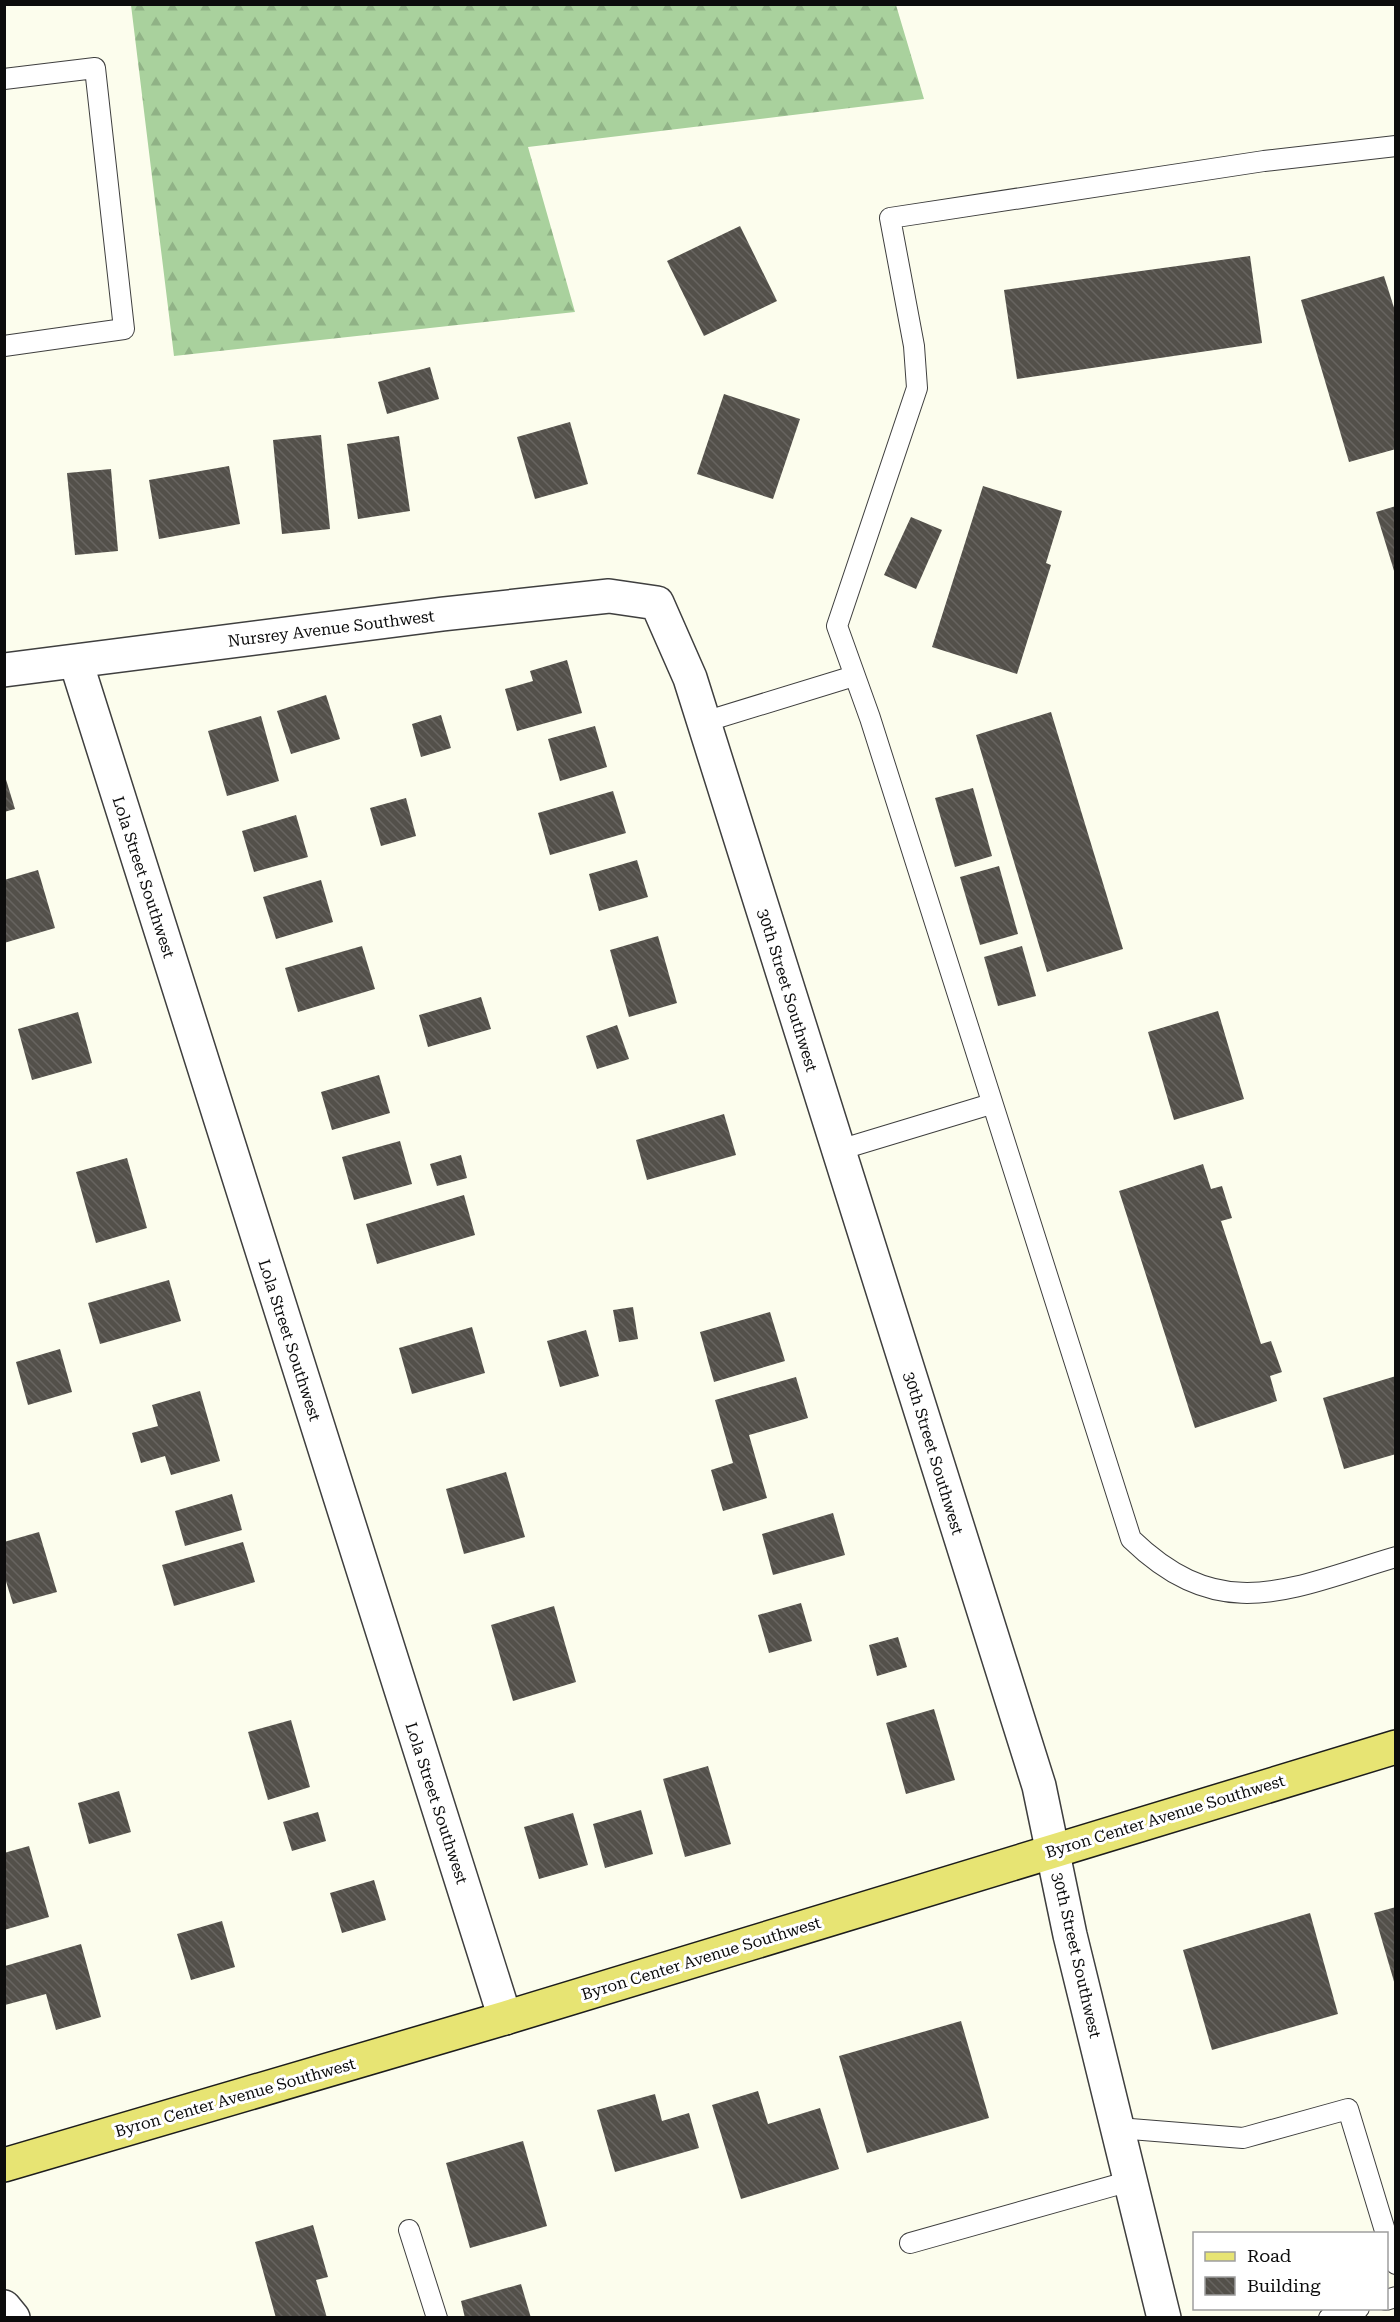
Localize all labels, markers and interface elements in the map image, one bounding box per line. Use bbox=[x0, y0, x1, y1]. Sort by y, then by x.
street label: Nursrey Avenue Southwest bbox=[227, 606, 436, 651]
street label: Lola Street Southwest bbox=[108, 794, 179, 960]
street label: 30th Street Southwest bbox=[754, 906, 821, 1074]
street label: Lola Street Southwest bbox=[254, 1257, 325, 1423]
street label: 30th Street Southwest bbox=[900, 1369, 967, 1537]
street label: Lola Street Southwest bbox=[401, 1720, 472, 1886]
street label: Byron Center Avenue Southwest bbox=[1043, 1771, 1287, 1862]
street label: 30th Street Southwest bbox=[1048, 1870, 1105, 2040]
street label: Byron Center Avenue Southwest bbox=[579, 1913, 823, 2004]
street label: Byron Center Avenue Southwest bbox=[113, 2054, 358, 2141]
legend bbox=[1193, 2232, 1388, 2310]
text: Road bbox=[1247, 2245, 1292, 2266]
text: Building bbox=[1247, 2275, 1321, 2296]

